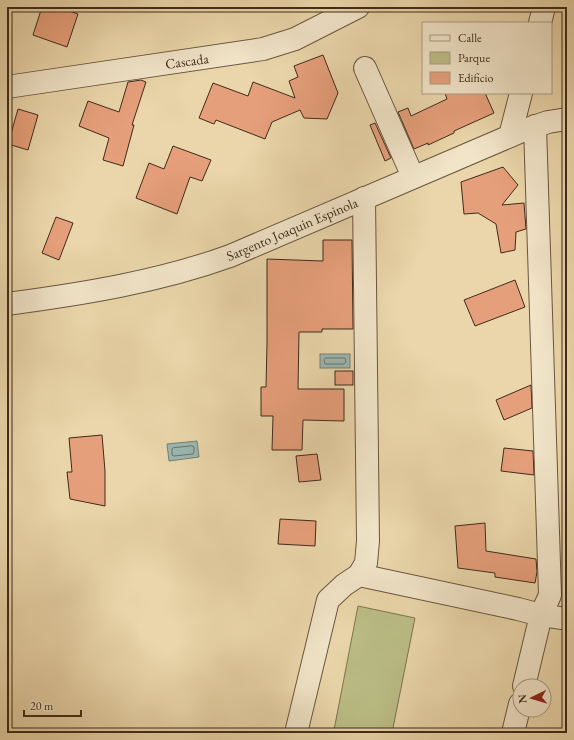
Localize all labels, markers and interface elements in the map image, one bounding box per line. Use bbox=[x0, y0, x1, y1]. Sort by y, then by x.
legend bbox=[422, 22, 552, 94]
text: Calle bbox=[458, 30, 482, 46]
street label: Cascada bbox=[164, 49, 210, 73]
text: Parque bbox=[458, 50, 490, 66]
text: Edificio bbox=[458, 70, 494, 86]
street label: Sargento Joaquin Espinola bbox=[223, 193, 361, 265]
north arrow bbox=[512, 678, 552, 718]
scale bar bbox=[24, 692, 81, 718]
text: N bbox=[515, 694, 529, 704]
text: 20 m bbox=[30, 698, 54, 714]

